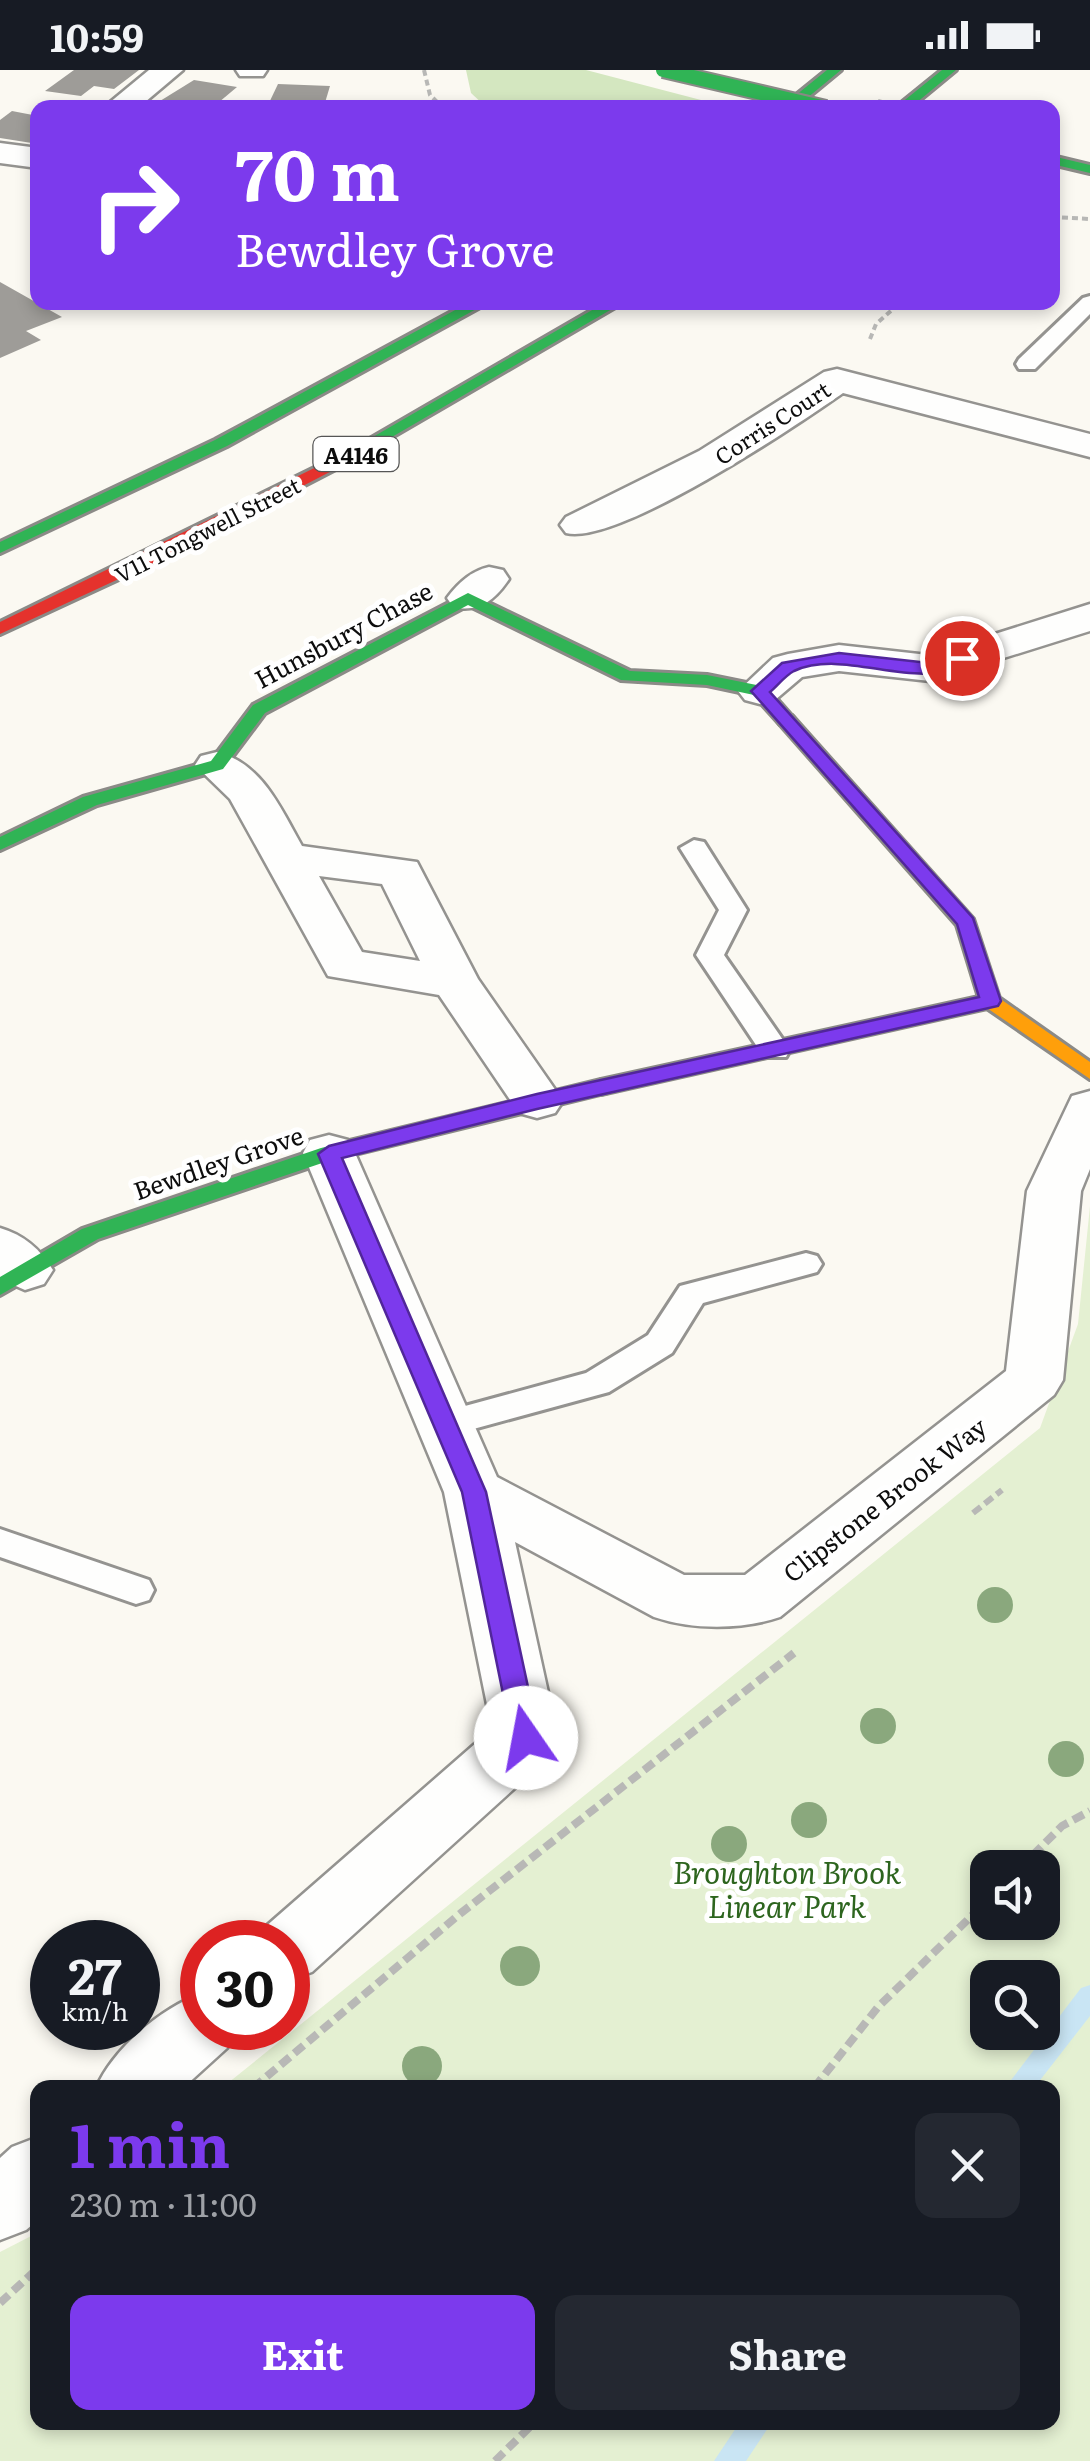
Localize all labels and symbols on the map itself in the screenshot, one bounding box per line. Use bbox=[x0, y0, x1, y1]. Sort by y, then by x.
street label: Corris Court bbox=[708, 372, 836, 472]
road number: A4146 bbox=[314, 437, 398, 471]
street label: V11 Tongwell Street bbox=[108, 468, 306, 590]
street label: Hunsbury Chase bbox=[247, 571, 439, 697]
pin bbox=[920, 616, 1005, 701]
street label: Bewdley Grove bbox=[128, 1116, 308, 1208]
street label: Clipstone Brook Way bbox=[774, 1407, 994, 1590]
position arrow bbox=[474, 1686, 578, 1790]
park label: Broughton Brook Linear Park bbox=[673, 1849, 902, 1927]
speed limit sign: 30 bbox=[180, 1920, 310, 2050]

